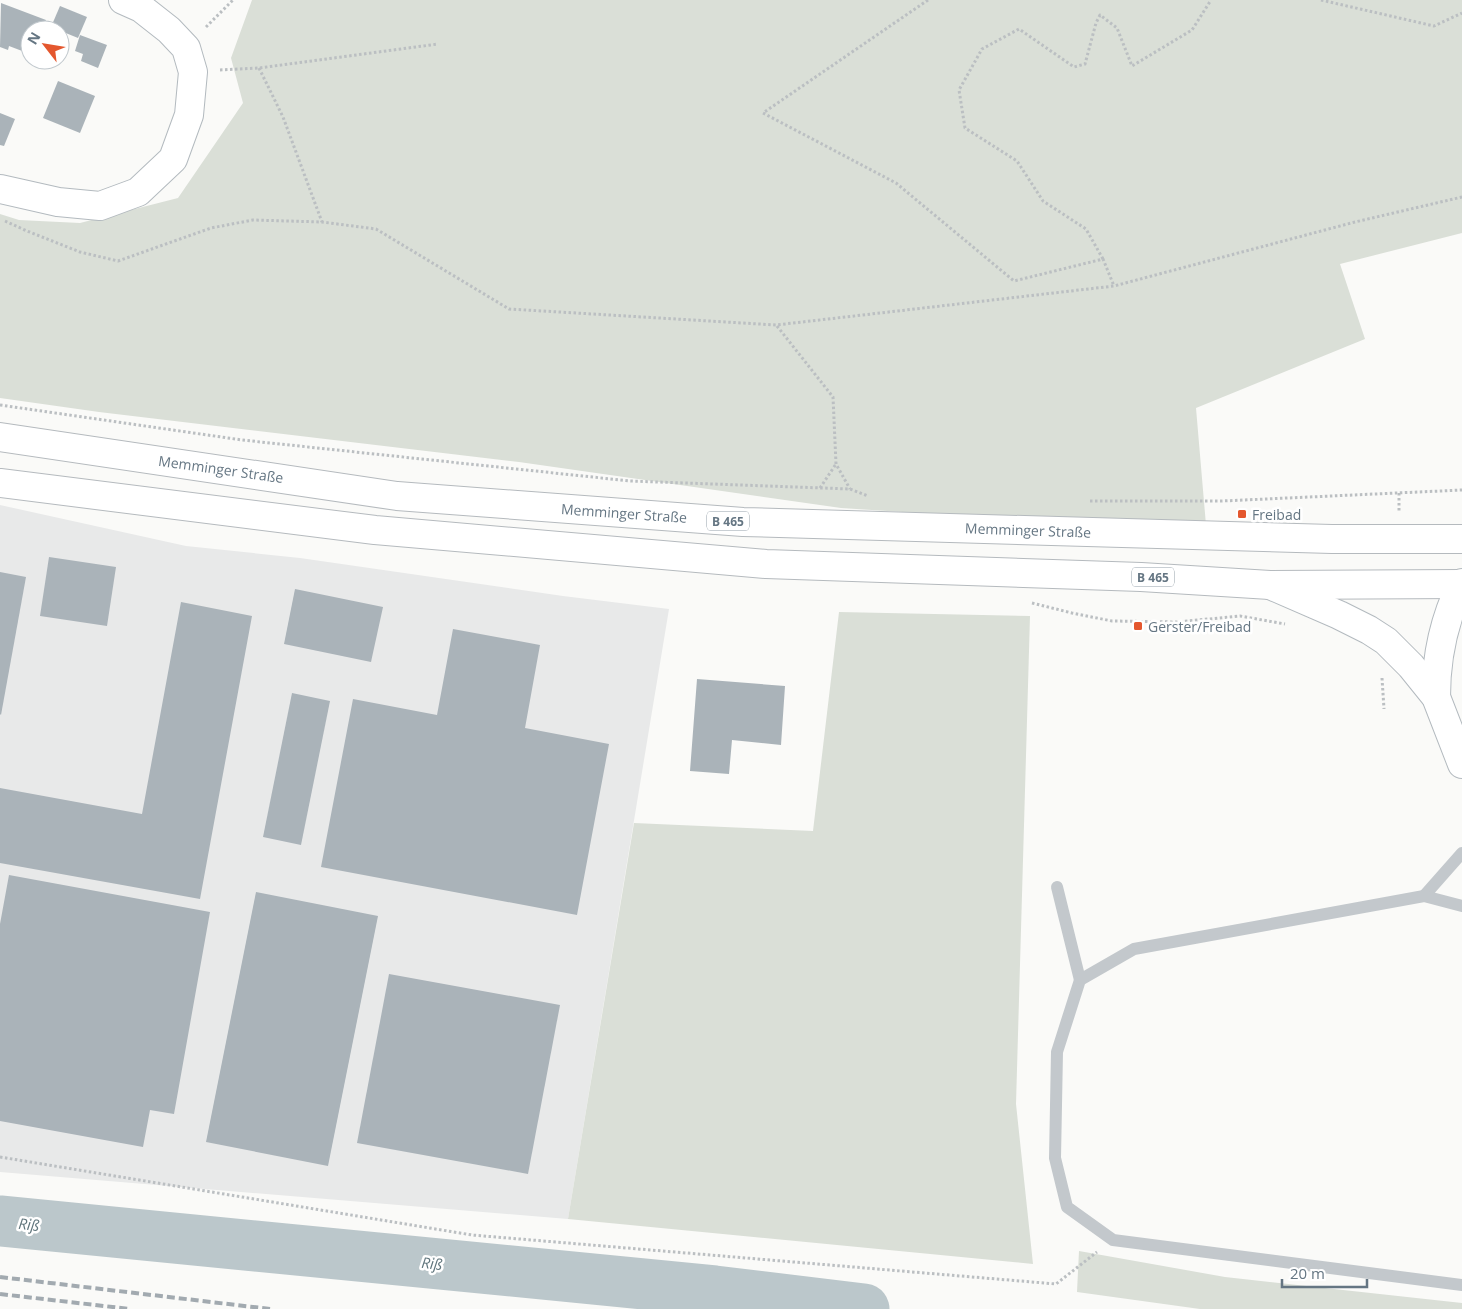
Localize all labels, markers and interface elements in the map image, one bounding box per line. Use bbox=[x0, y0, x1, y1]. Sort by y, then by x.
north arrow bbox=[20, 20, 70, 70]
text: N bbox=[22, 28, 45, 48]
street label: Memminger Straße bbox=[157, 451, 285, 487]
street label: Memminger Straße bbox=[560, 499, 688, 527]
place label: Freibad bbox=[1252, 505, 1301, 524]
marker: Freibad bbox=[1236, 508, 1248, 520]
road number: B 465 bbox=[707, 512, 749, 530]
street label: Memminger Straße bbox=[965, 518, 1091, 542]
road number: B 465 bbox=[1132, 568, 1174, 586]
place label: Gerster/Freibad bbox=[1148, 617, 1251, 636]
marker: Gerster/Freibad bbox=[1132, 620, 1144, 632]
water label: Riß bbox=[17, 1213, 41, 1235]
water label: Riß bbox=[420, 1252, 444, 1274]
scale bar bbox=[1282, 1256, 1367, 1288]
text: 20 m bbox=[1290, 1263, 1325, 1283]

